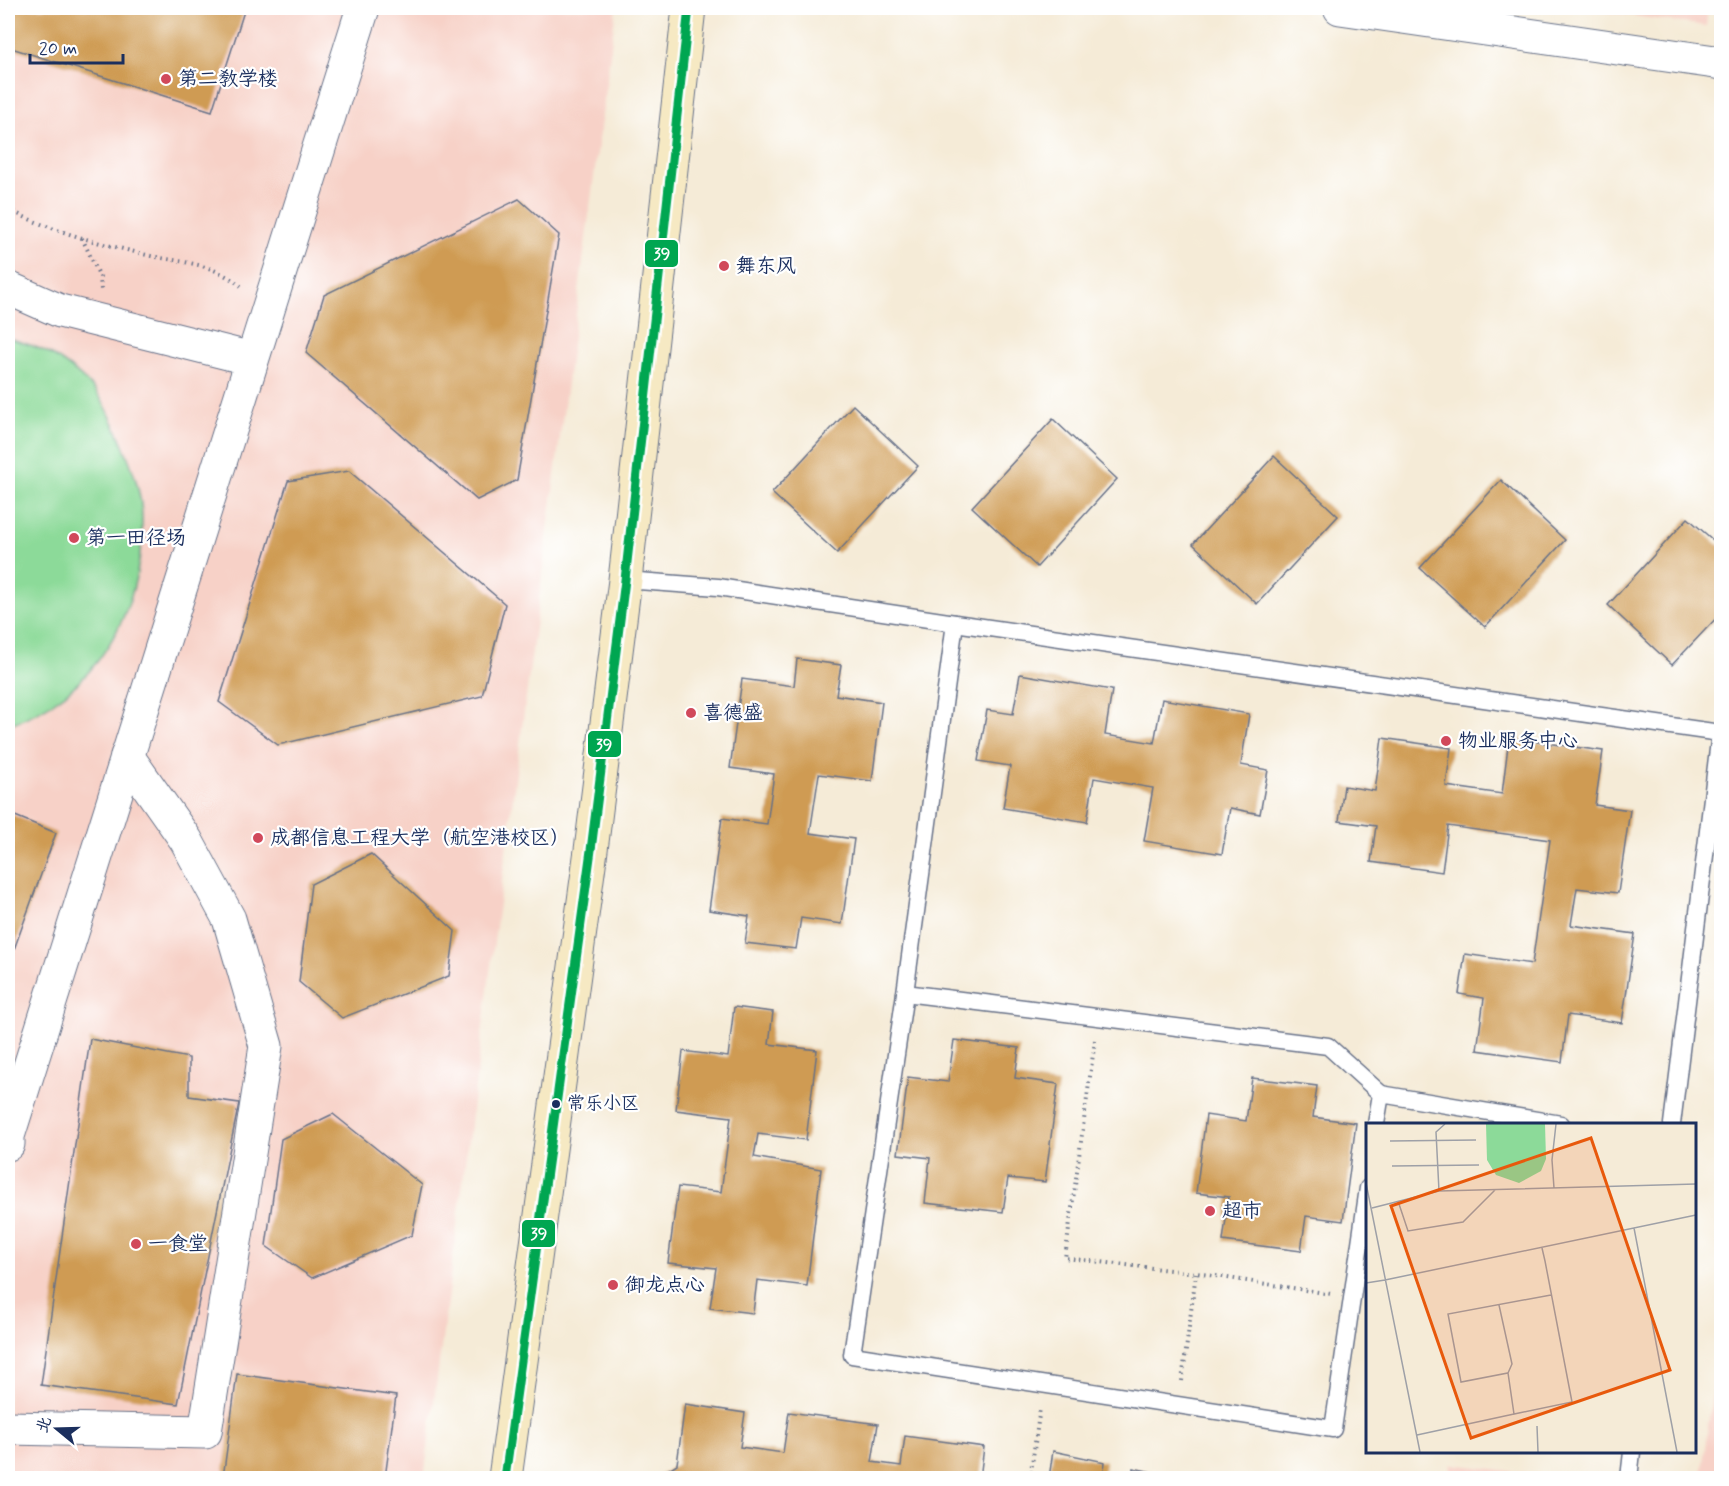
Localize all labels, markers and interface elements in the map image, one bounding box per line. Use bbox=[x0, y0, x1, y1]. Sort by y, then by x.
scale bar bbox=[30, 27, 123, 65]
text: 20 m bbox=[39, 37, 77, 61]
place label: 第二教学楼 bbox=[178, 66, 278, 93]
marker: 第二教学楼 bbox=[159, 72, 173, 86]
line badge: 39 bbox=[644, 239, 679, 268]
text: 39 bbox=[654, 244, 670, 265]
place label: 舞东风 bbox=[736, 253, 796, 280]
marker: 舞东风 bbox=[717, 259, 731, 273]
place label: 第一田径场 bbox=[86, 525, 186, 552]
marker: 第一田径场 bbox=[67, 531, 81, 545]
place label: 喜德盛 bbox=[703, 700, 763, 727]
marker: 喜德盛 bbox=[684, 706, 698, 720]
place label: 物业服务中心 bbox=[1458, 728, 1578, 755]
line badge: 39 bbox=[587, 730, 622, 758]
marker: 物业服务中心 bbox=[1439, 734, 1453, 748]
text: 39 bbox=[596, 735, 612, 756]
place label: 成都信息工程大学（航空港校区） bbox=[270, 825, 570, 852]
marker: 成都信息工程大学（航空港校区） bbox=[251, 831, 265, 845]
place label: 常乐小区 bbox=[567, 1092, 639, 1116]
marker: 常乐小区 bbox=[550, 1098, 562, 1110]
inset map bbox=[1366, 1123, 1696, 1453]
place label: 超市 bbox=[1222, 1198, 1262, 1225]
marker: 超市 bbox=[1203, 1204, 1217, 1218]
line badge: 39 bbox=[521, 1219, 556, 1248]
text: 39 bbox=[531, 1224, 547, 1245]
place label: 一食堂 bbox=[148, 1231, 208, 1258]
marker: 一食堂 bbox=[129, 1237, 143, 1251]
place label: 御龙点心 bbox=[625, 1272, 705, 1299]
marker: 御龙点心 bbox=[606, 1278, 620, 1292]
north arrow bbox=[27, 1399, 87, 1459]
text: 北 bbox=[32, 1414, 57, 1436]

